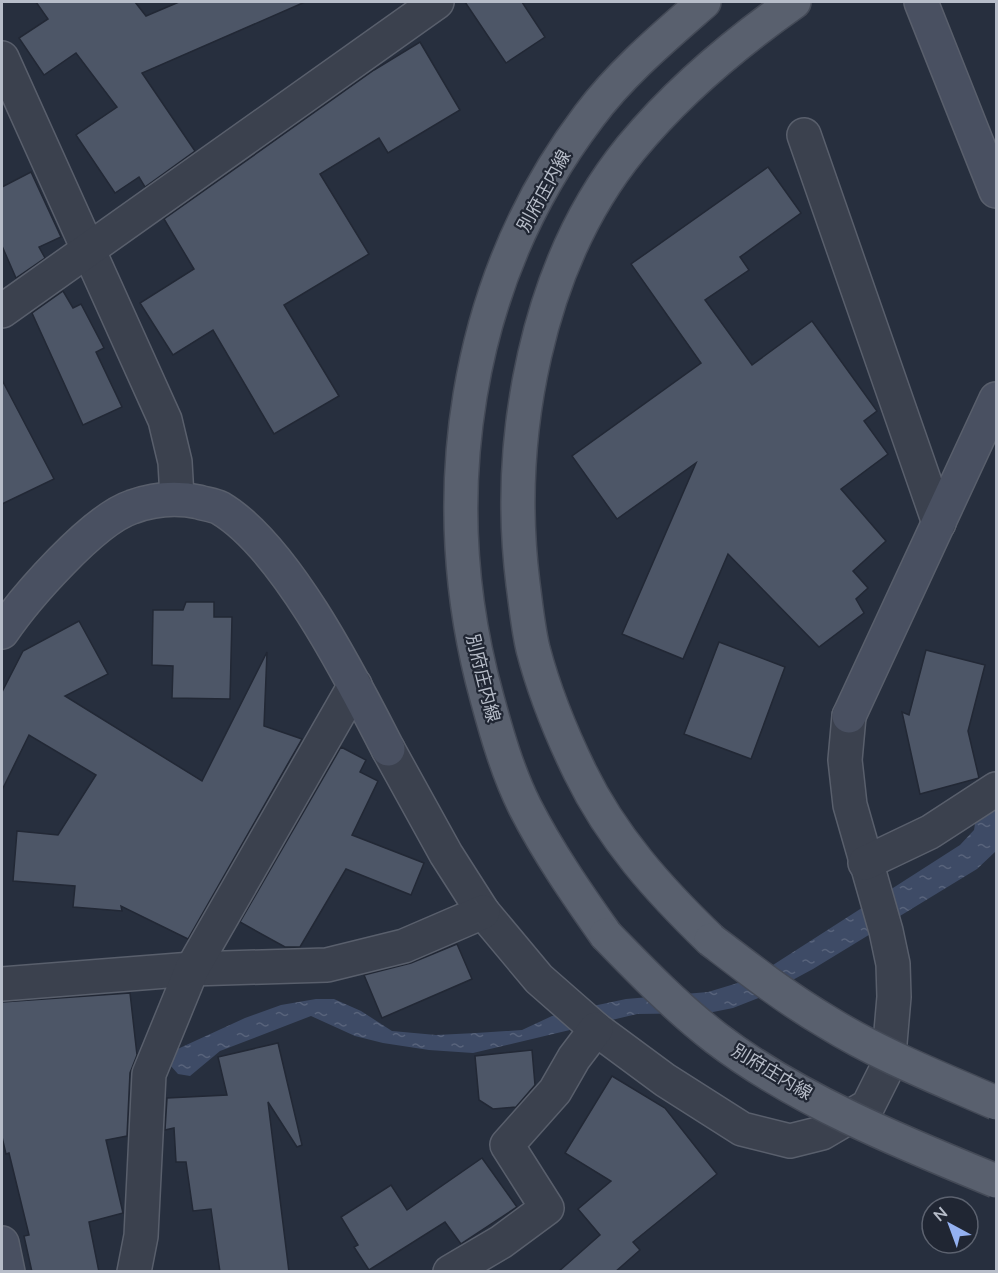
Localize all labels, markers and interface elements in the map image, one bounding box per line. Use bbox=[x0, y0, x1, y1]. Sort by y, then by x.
street label: 別府庄内線 bbox=[512, 146, 575, 236]
street label: 別府庄内線 bbox=[461, 631, 506, 724]
street label: 別府庄内線 bbox=[728, 1039, 817, 1105]
north arrow bbox=[920, 1195, 980, 1255]
text: N bbox=[929, 1202, 951, 1225]

